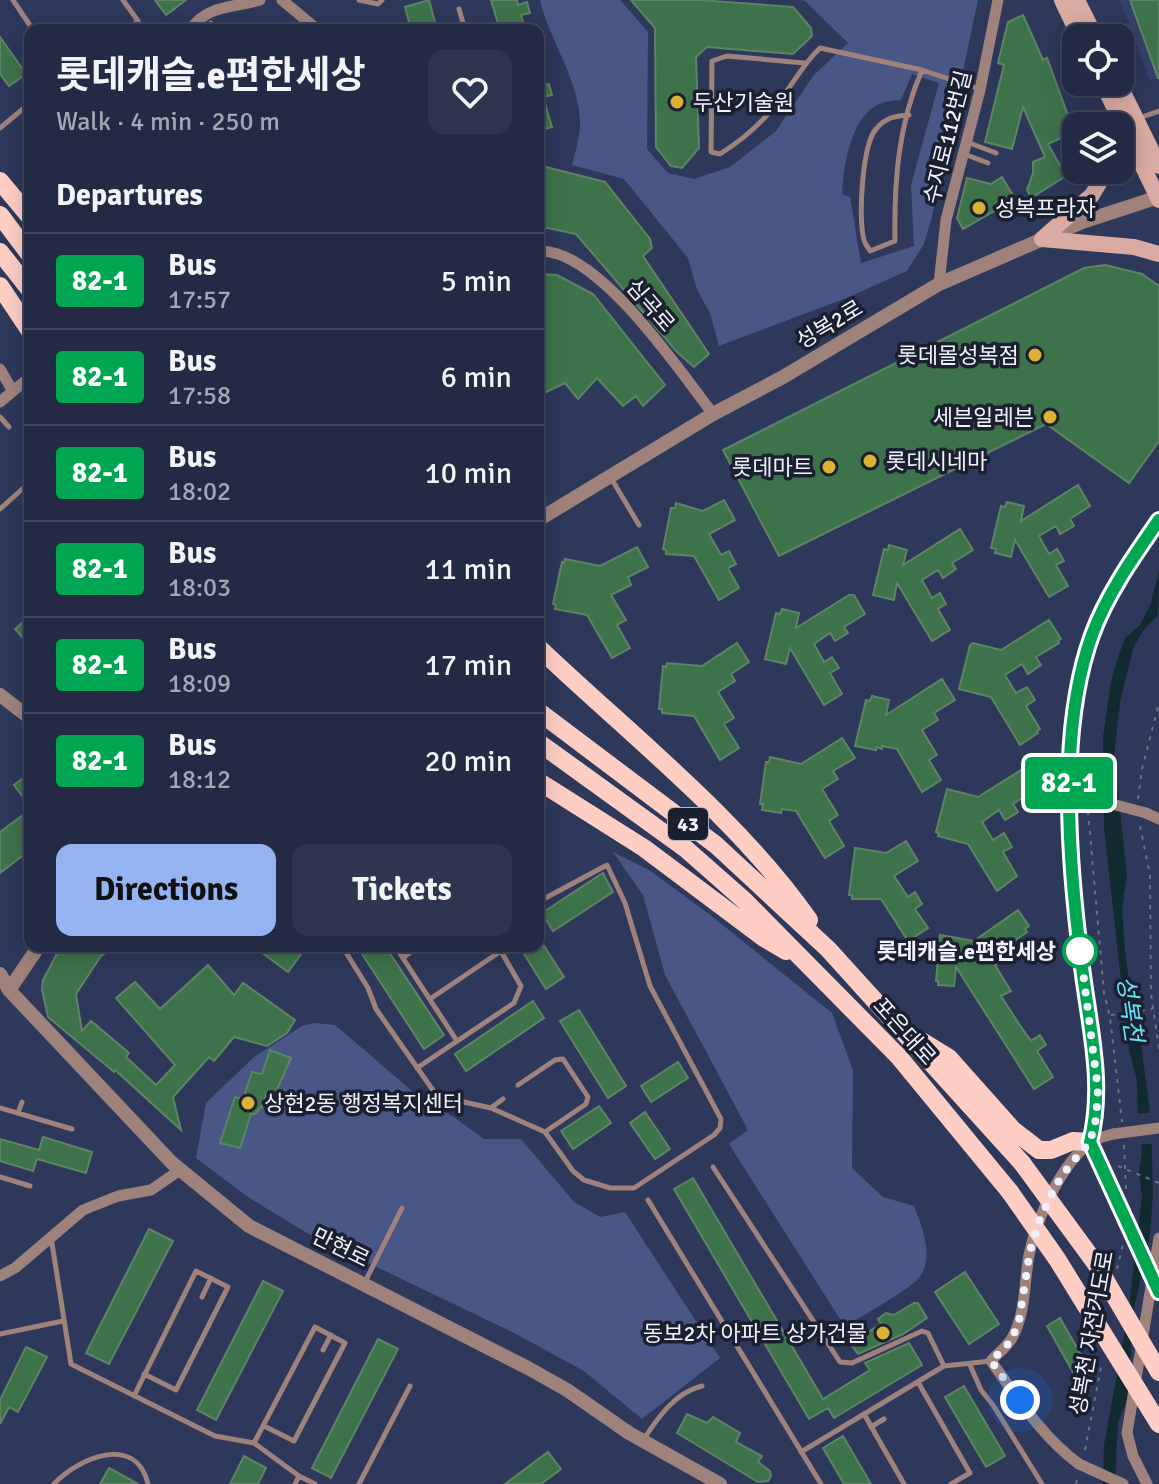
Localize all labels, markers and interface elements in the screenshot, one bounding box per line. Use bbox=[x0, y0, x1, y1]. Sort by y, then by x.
map controls bbox=[1062, 24, 1134, 184]
button: locate bbox=[1062, 24, 1134, 96]
button: heart bbox=[428, 50, 512, 134]
text: 롯데캐슬.e편한세상 bbox=[56, 52, 365, 99]
street label: 수지로112번길 bbox=[918, 67, 977, 207]
place label: 두산기술원 bbox=[693, 89, 794, 116]
marker: 두산기술원 bbox=[668, 93, 686, 111]
text: Walk · 4 min · 250 m bbox=[56, 106, 280, 138]
button: layers bbox=[1062, 112, 1134, 184]
text: Departures bbox=[56, 177, 203, 214]
place label: 성복프라자 bbox=[995, 195, 1096, 222]
marker: 성복프라자 bbox=[970, 199, 988, 217]
text: Bus bbox=[168, 247, 216, 284]
text: 5 min bbox=[441, 263, 512, 300]
text: 82-1 bbox=[72, 264, 128, 298]
street label: 심곡로 bbox=[621, 274, 681, 337]
text: 17:57 bbox=[168, 284, 231, 316]
street label: 성복2로 bbox=[791, 294, 867, 355]
place label: 롯데몰성복점 bbox=[898, 342, 1019, 369]
text: Bus bbox=[168, 343, 216, 380]
marker: 롯데몰성복점 bbox=[1026, 346, 1044, 364]
text: 6 min bbox=[441, 359, 512, 396]
text: 82-1 bbox=[72, 360, 128, 394]
text: 17:58 bbox=[168, 380, 231, 412]
place label: 세븐일레븐 bbox=[933, 404, 1034, 431]
marker: 세븐일레븐 bbox=[1041, 408, 1059, 426]
text: Bus bbox=[168, 439, 216, 476]
place label: 롯데시네마 bbox=[886, 448, 987, 475]
marker: 롯데시네마 bbox=[861, 452, 879, 470]
place label: 롯데마트 bbox=[732, 454, 813, 481]
text: 10 min bbox=[425, 455, 512, 492]
text: 82-1 bbox=[72, 456, 128, 490]
marker: 롯데마트 bbox=[820, 458, 838, 476]
text: 18:02 bbox=[168, 476, 231, 508]
text: Bus bbox=[168, 535, 216, 572]
text: 11 min bbox=[425, 551, 512, 588]
text: 82-1 bbox=[72, 552, 128, 586]
text: 18:03 bbox=[168, 572, 231, 604]
text: Bus bbox=[168, 631, 216, 668]
text: 17 min bbox=[425, 647, 512, 684]
text: 82-1 bbox=[72, 648, 128, 682]
text: 18:09 bbox=[168, 668, 231, 700]
text: Bus bbox=[168, 727, 216, 764]
text: 20 min bbox=[425, 743, 512, 780]
text: 82-1 bbox=[72, 744, 128, 778]
line badge: 82-1 bbox=[1013, 757, 1125, 809]
text: 18:12 bbox=[168, 764, 231, 796]
text: 82-1 bbox=[1041, 766, 1097, 800]
road number: 43 bbox=[668, 808, 708, 840]
button: Directions bbox=[56, 844, 276, 936]
button: Tickets bbox=[292, 844, 512, 936]
marker: 롯데캐슬.e편한세상 bbox=[1063, 934, 1097, 968]
place label: 롯데캐슬.e편한세상 bbox=[877, 938, 1056, 965]
water label: 성복천 bbox=[1111, 974, 1150, 1047]
street label: 포은대로 bbox=[868, 992, 942, 1070]
place label: 상현2동 행정복지센터 bbox=[264, 1090, 463, 1117]
marker: 상현2동 행정복지센터 bbox=[239, 1094, 257, 1112]
street label: 만현로 bbox=[308, 1222, 374, 1273]
street label: 성복천 자전거도로 bbox=[1064, 1249, 1119, 1418]
place label: 동보2차 아파트 상가건물 bbox=[643, 1320, 867, 1347]
marker: 동보2차 아파트 상가건물 bbox=[874, 1324, 892, 1342]
your location bbox=[1000, 1380, 1040, 1420]

